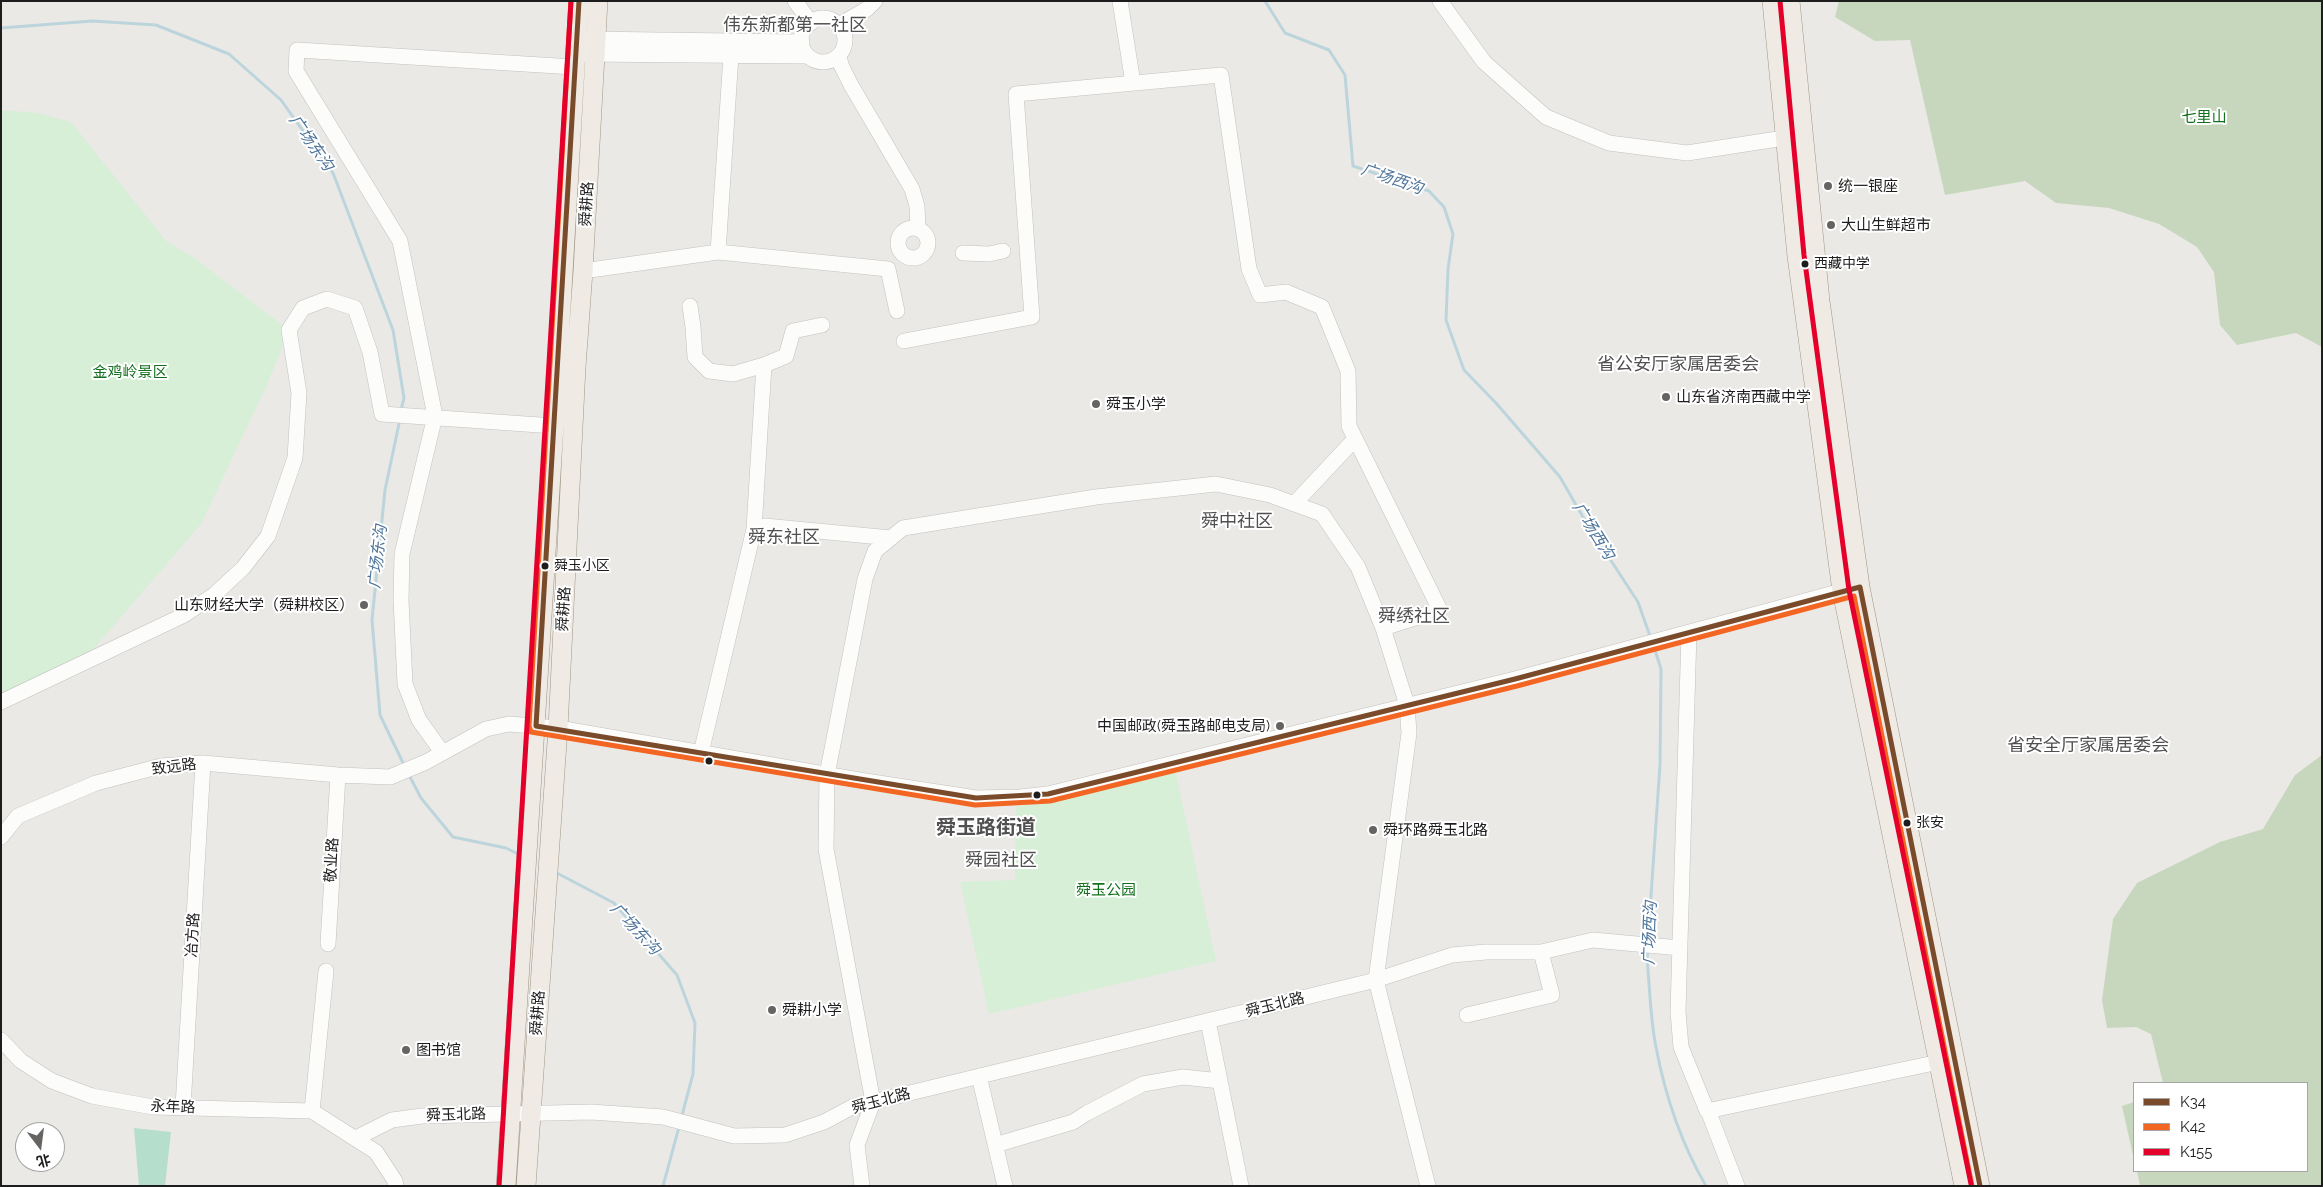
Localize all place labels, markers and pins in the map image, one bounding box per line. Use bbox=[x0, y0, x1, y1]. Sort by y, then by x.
place label: 统一银座 bbox=[1838, 177, 1898, 195]
marker: 统一银座 bbox=[1822, 180, 1834, 192]
place label: 大山生鲜超市 bbox=[1841, 216, 1931, 234]
marker: 大山生鲜超市 bbox=[1825, 219, 1837, 231]
place label: 西藏中学 bbox=[1814, 256, 1870, 272]
marker: 西藏中学 bbox=[1800, 259, 1810, 269]
place label: 山东省济南西藏中学 bbox=[1676, 388, 1811, 406]
marker: 山东省济南西藏中学 bbox=[1660, 391, 1672, 403]
place label: 舜玉小学 bbox=[1106, 395, 1166, 413]
marker: 舜玉小学 bbox=[1090, 398, 1102, 410]
place label: 舜玉小区 bbox=[554, 558, 610, 574]
marker: 舜玉小区 bbox=[540, 561, 550, 571]
place label: 山东财经大学（舜耕校区） bbox=[174, 596, 354, 614]
marker: 山东财经大学（舜耕校区） bbox=[358, 599, 370, 611]
place label: 中国邮政(舜玉路邮电支局) bbox=[1097, 717, 1270, 735]
marker: 中国邮政(舜玉路邮电支局) bbox=[1274, 720, 1286, 732]
unlabelled marker bbox=[704, 756, 714, 766]
unlabelled marker bbox=[1032, 790, 1042, 800]
place label: 张安 bbox=[1916, 815, 1944, 831]
marker: 张安 bbox=[1902, 818, 1912, 828]
place label: 舜环路舜玉北路 bbox=[1383, 821, 1488, 839]
marker: 舜环路舜玉北路 bbox=[1367, 824, 1379, 836]
place label: 舜耕小学 bbox=[782, 1001, 842, 1019]
marker: 舜耕小学 bbox=[766, 1004, 778, 1016]
place label: 图书馆 bbox=[416, 1041, 461, 1059]
marker: 图书馆 bbox=[400, 1044, 412, 1056]

